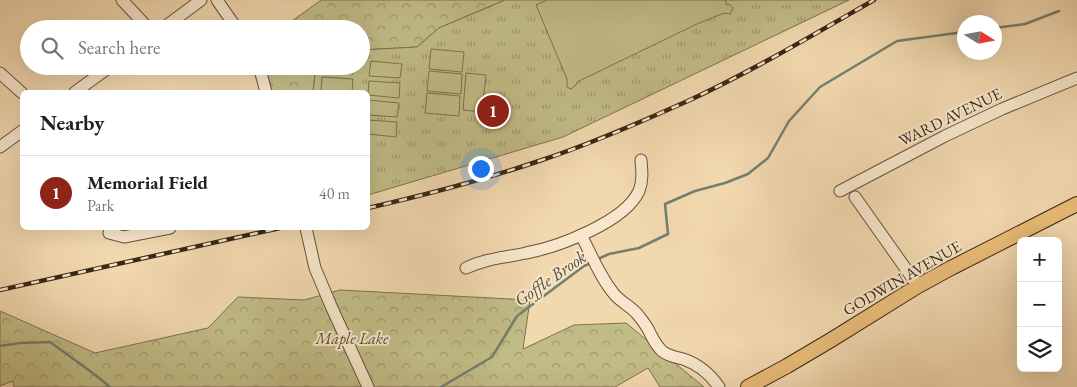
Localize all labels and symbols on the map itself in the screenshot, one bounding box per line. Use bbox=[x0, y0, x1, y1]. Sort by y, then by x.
north arrow bbox=[957, 15, 1002, 60]
street label: WARD AVENUE bbox=[895, 83, 1005, 151]
pin: 1 bbox=[477, 92, 509, 130]
your location bbox=[468, 156, 494, 182]
street label: GODWIN AVENUE bbox=[839, 236, 965, 320]
water label: Goffle Brook bbox=[509, 245, 591, 312]
park label: Maple Lake bbox=[314, 328, 389, 349]

